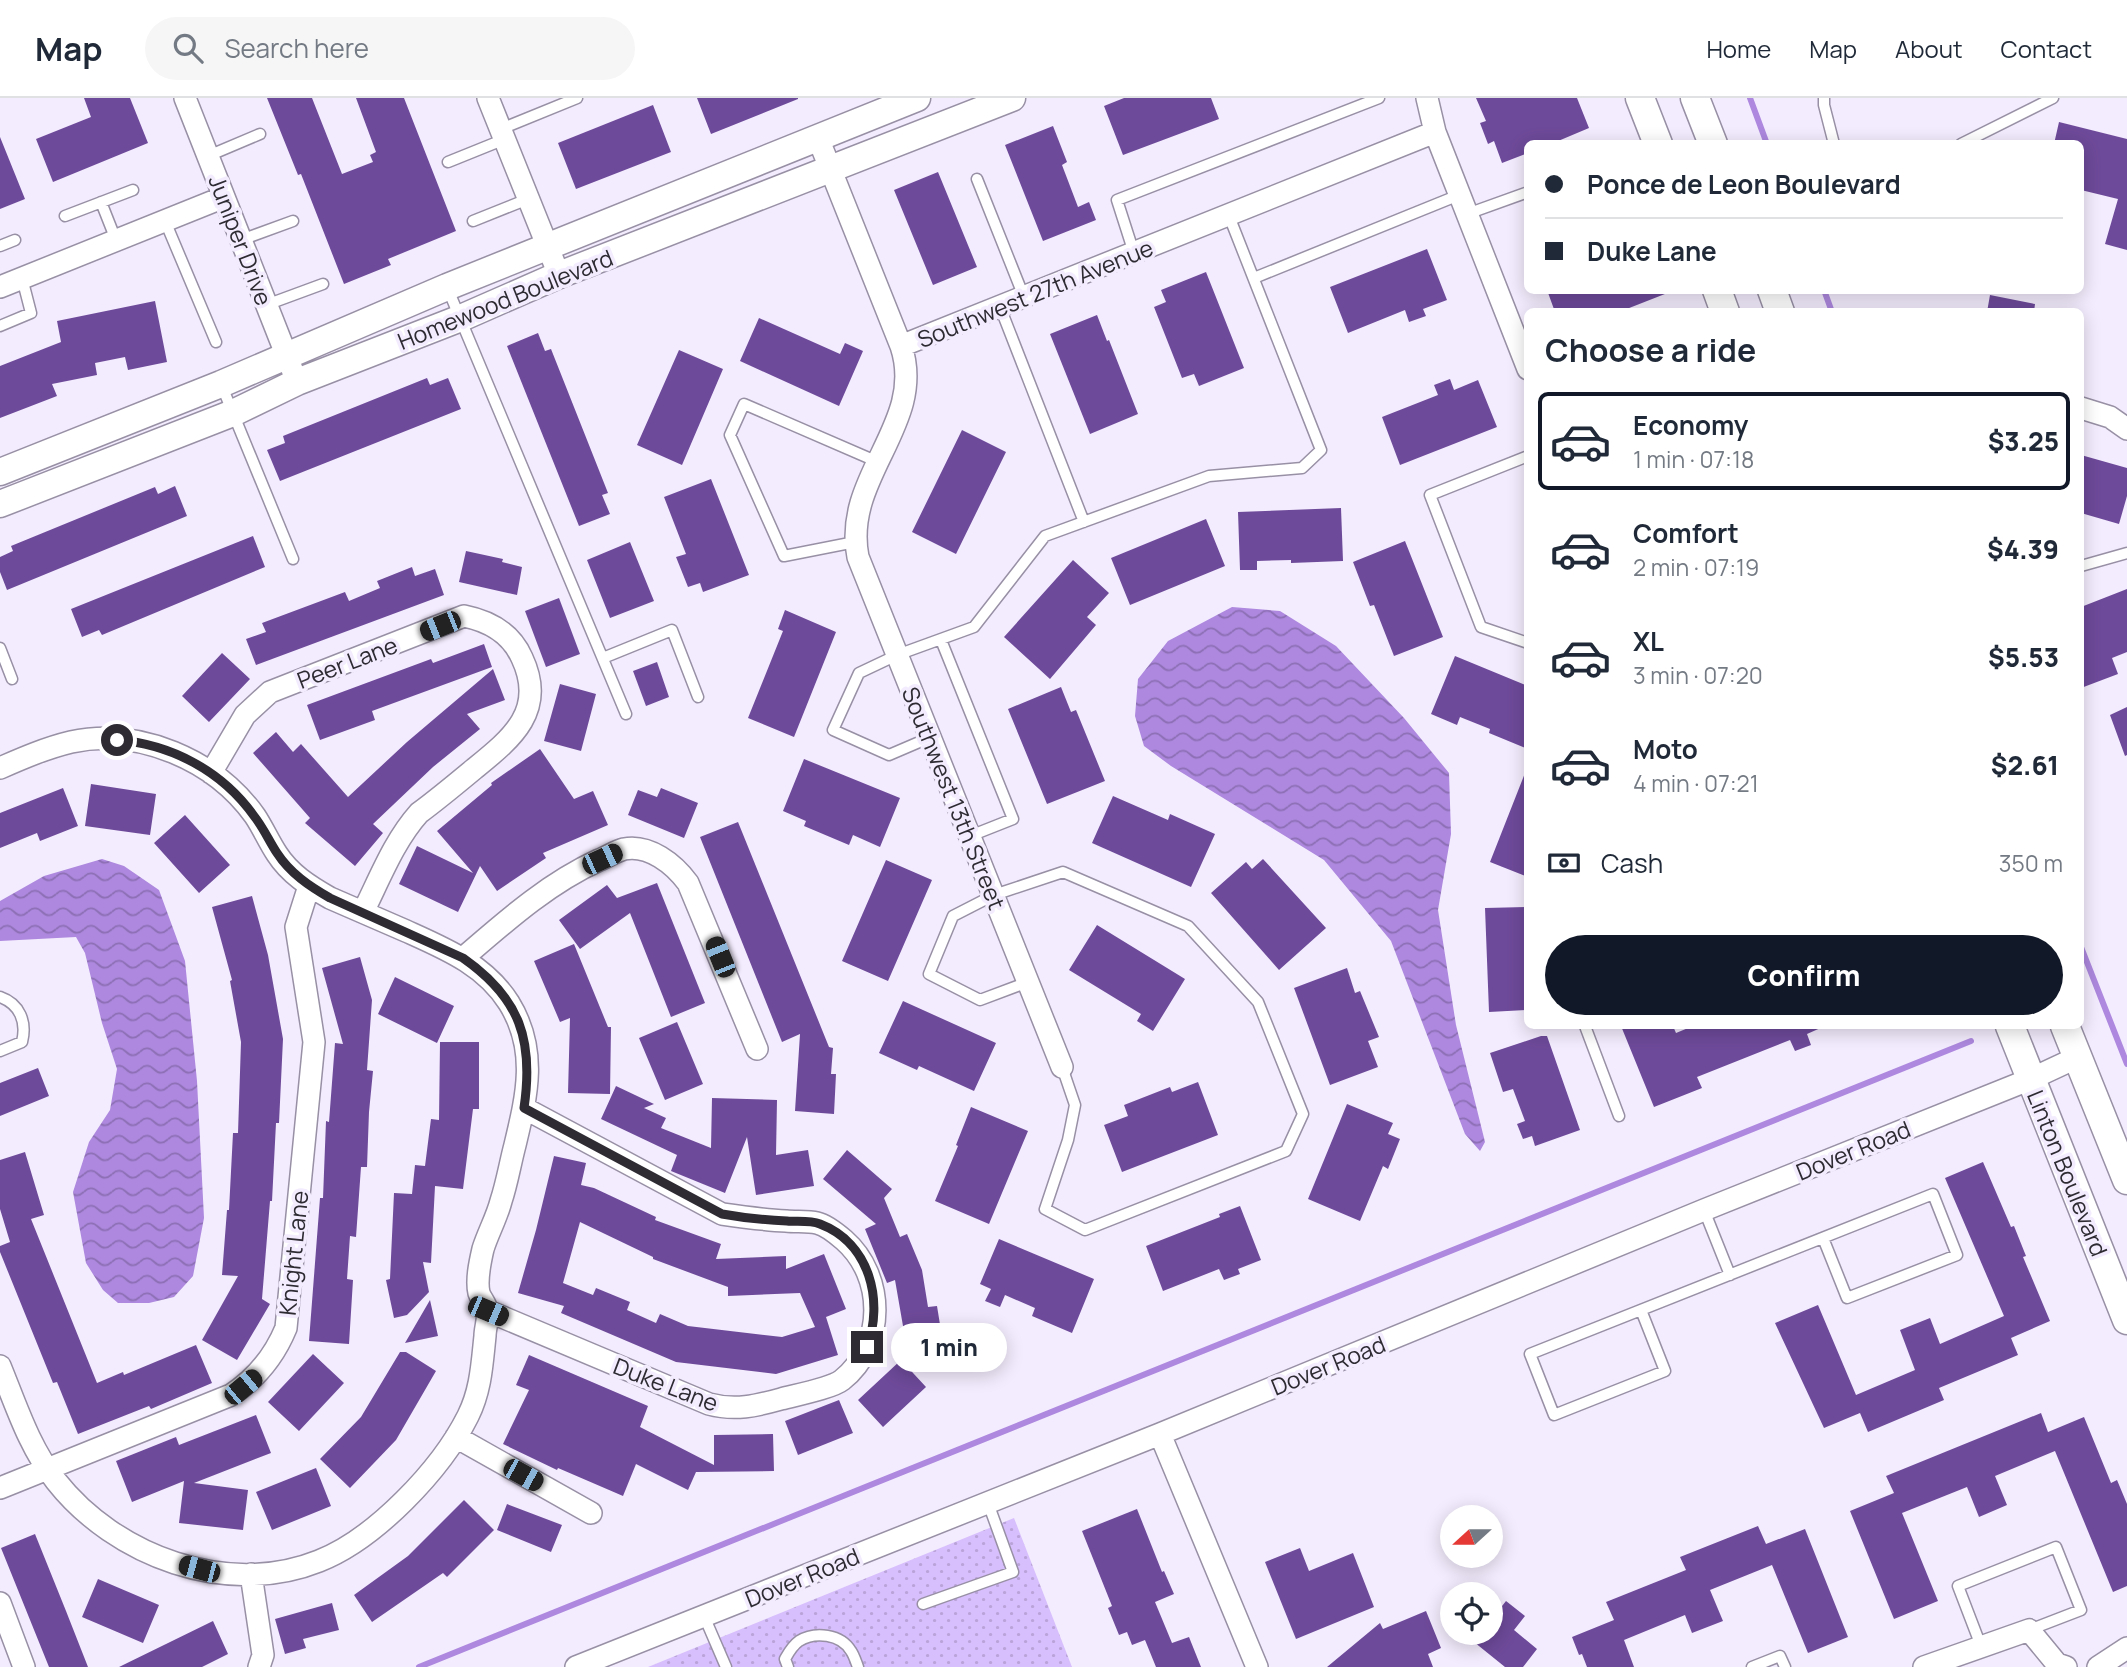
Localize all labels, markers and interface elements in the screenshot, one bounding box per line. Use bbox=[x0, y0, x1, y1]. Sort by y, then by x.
search box bbox=[145, 17, 635, 80]
text: Map bbox=[35, 26, 103, 71]
icon: search bbox=[169, 29, 207, 67]
text: Search here bbox=[225, 30, 369, 66]
text: Home bbox=[1706, 32, 1771, 65]
text: Map bbox=[1809, 32, 1857, 65]
text: About bbox=[1895, 32, 1963, 65]
text: Contact bbox=[2001, 32, 2092, 65]
text: Ponce de Leon Boulevard bbox=[1587, 166, 1901, 202]
street label: Juniper Drive bbox=[201, 170, 281, 310]
street label: Southwest 27th Avenue bbox=[912, 231, 1158, 355]
text: Duke Lane bbox=[1587, 233, 1717, 269]
street label: Homewood Boulevard bbox=[393, 241, 617, 357]
text: Choose a ride bbox=[1545, 328, 1756, 372]
text: Economy bbox=[1633, 407, 1748, 443]
icon: car bbox=[1549, 410, 1612, 473]
text: $3.25 bbox=[1988, 423, 2059, 459]
text: 1 min · 07:18 bbox=[1633, 443, 1754, 475]
text: Comfort bbox=[1633, 515, 1739, 551]
icon: car bbox=[1549, 518, 1612, 581]
text: $4.39 bbox=[1987, 531, 2059, 567]
text: 2 min · 07:19 bbox=[1633, 551, 1759, 583]
car bbox=[417, 608, 464, 644]
text: XL bbox=[1633, 623, 1664, 659]
icon: car bbox=[1549, 626, 1612, 689]
street label: Peer Lane bbox=[292, 628, 402, 696]
text: $5.53 bbox=[1988, 639, 2059, 675]
text: 3 min · 07:20 bbox=[1633, 659, 1763, 691]
street label: Southwest 13th Street bbox=[895, 682, 1013, 914]
route start bbox=[101, 724, 133, 756]
text: Moto bbox=[1633, 731, 1698, 767]
icon: car bbox=[1549, 734, 1612, 797]
text: $2.61 bbox=[1991, 747, 2059, 783]
text: 4 min · 07:21 bbox=[1633, 767, 1759, 799]
car bbox=[579, 841, 626, 877]
icon: cash bbox=[1545, 844, 1583, 882]
text: Cash bbox=[1601, 845, 1663, 881]
text: 350 m bbox=[1999, 847, 2063, 879]
car bbox=[703, 934, 738, 980]
button: Confirm bbox=[1545, 935, 2063, 1015]
street label: Linton Boulevard bbox=[2020, 1085, 2116, 1261]
street label: Dover Road bbox=[1791, 1113, 1915, 1187]
street label: Knight Lane bbox=[271, 1189, 315, 1317]
car bbox=[465, 1293, 512, 1329]
callout: 1 min bbox=[892, 1322, 1007, 1372]
street label: Dover Road bbox=[1266, 1328, 1390, 1402]
route end bbox=[851, 1331, 883, 1363]
text: 1 min bbox=[920, 1331, 978, 1363]
street label: Duke Lane bbox=[609, 1349, 723, 1419]
car bbox=[221, 1365, 266, 1409]
car bbox=[500, 1456, 547, 1494]
north arrow bbox=[1440, 1505, 1503, 1568]
map controls bbox=[1440, 1505, 1503, 1645]
street label: Dover Road bbox=[740, 1540, 864, 1614]
car bbox=[176, 1553, 223, 1585]
button: locate bbox=[1440, 1582, 1503, 1645]

